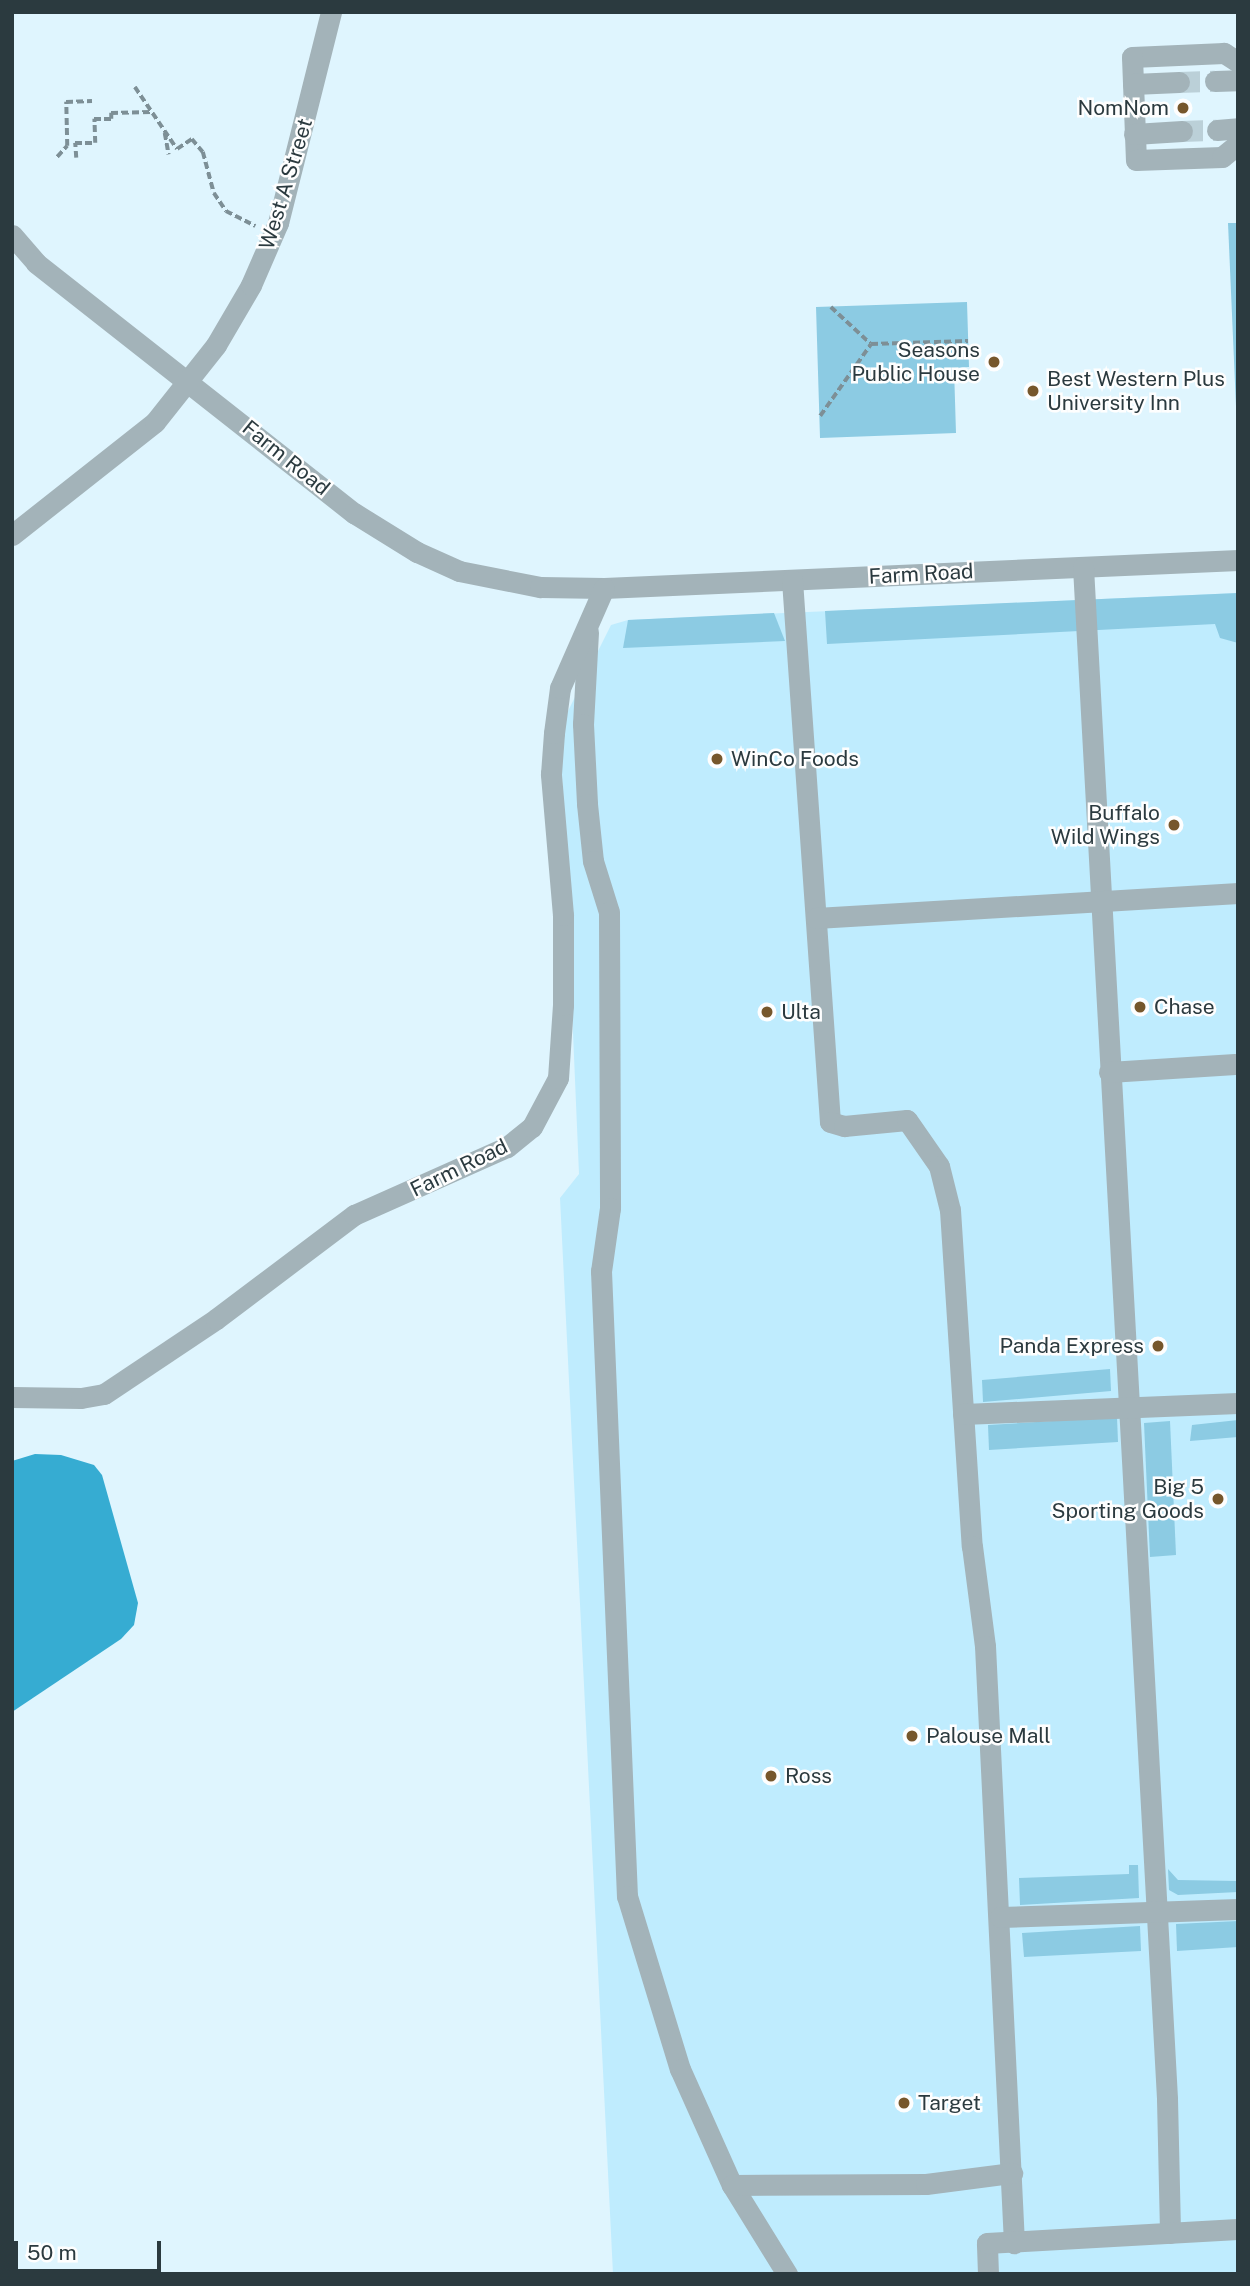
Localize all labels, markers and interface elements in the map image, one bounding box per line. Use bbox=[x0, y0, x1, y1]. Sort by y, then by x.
place label: NomNom bbox=[1078, 95, 1169, 121]
marker: NomNom bbox=[1175, 100, 1191, 116]
street label: West A Street bbox=[254, 115, 318, 253]
place label: Seasons Public House bbox=[851, 337, 980, 387]
marker: Seasons Public House bbox=[986, 354, 1002, 370]
place label: Best Western Plus University Inn bbox=[1047, 366, 1225, 416]
marker: Best Western Plus University Inn bbox=[1025, 383, 1041, 399]
street label: Farm Road bbox=[237, 415, 335, 501]
street label: Farm Road bbox=[868, 559, 974, 589]
place label: WinCo Foods bbox=[731, 746, 859, 772]
marker: WinCo Foods bbox=[709, 751, 725, 767]
place label: Buffalo Wild Wings bbox=[1050, 800, 1160, 850]
marker: Buffalo Wild Wings bbox=[1166, 817, 1182, 833]
place label: Chase bbox=[1154, 994, 1215, 1020]
place label: Ulta bbox=[781, 999, 821, 1025]
marker: Chase bbox=[1132, 999, 1148, 1015]
marker: Ulta bbox=[759, 1004, 775, 1020]
street label: Farm Road bbox=[406, 1134, 512, 1202]
place label: Panda Express bbox=[1000, 1333, 1144, 1359]
marker: Panda Express bbox=[1150, 1338, 1166, 1354]
place label: Big 5 Sporting Goods bbox=[1052, 1474, 1204, 1524]
marker: Big 5 Sporting Goods bbox=[1210, 1491, 1226, 1507]
place label: Palouse Mall bbox=[926, 1723, 1051, 1749]
marker: Palouse Mall bbox=[904, 1728, 920, 1744]
place label: Ross bbox=[785, 1763, 832, 1789]
marker: Ross bbox=[763, 1768, 779, 1784]
place label: Target bbox=[918, 2090, 981, 2116]
marker: Target bbox=[896, 2095, 912, 2111]
scale bar bbox=[18, 2226, 164, 2270]
text: 50 m bbox=[27, 2240, 77, 2265]

